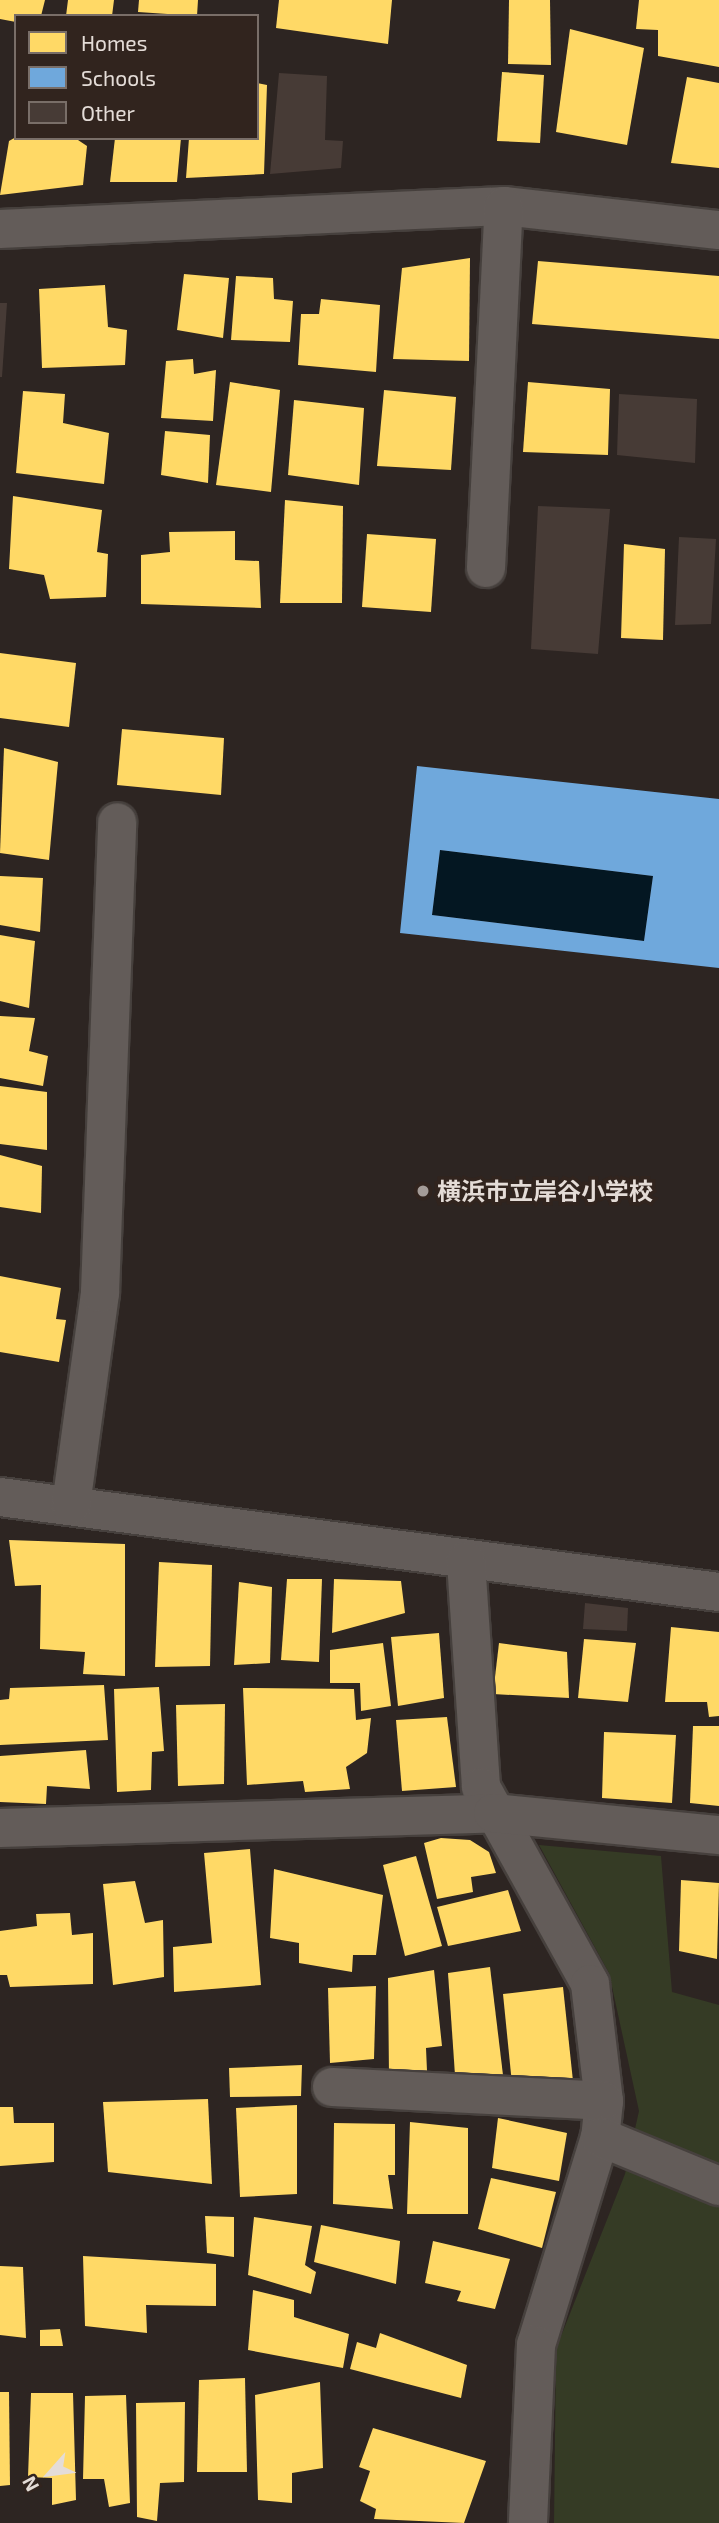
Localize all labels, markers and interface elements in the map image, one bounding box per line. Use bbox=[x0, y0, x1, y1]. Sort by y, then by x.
legend bbox=[14, 14, 259, 140]
text: Homes bbox=[81, 30, 147, 55]
text: Schools bbox=[81, 65, 156, 90]
text: Other bbox=[81, 100, 135, 125]
place label: 横浜市立岸谷小学校 bbox=[437, 1177, 653, 1205]
marker: 横浜市立岸谷小学校 bbox=[415, 1183, 431, 1199]
north arrow bbox=[14, 2439, 84, 2509]
text: N bbox=[17, 2473, 43, 2496]

